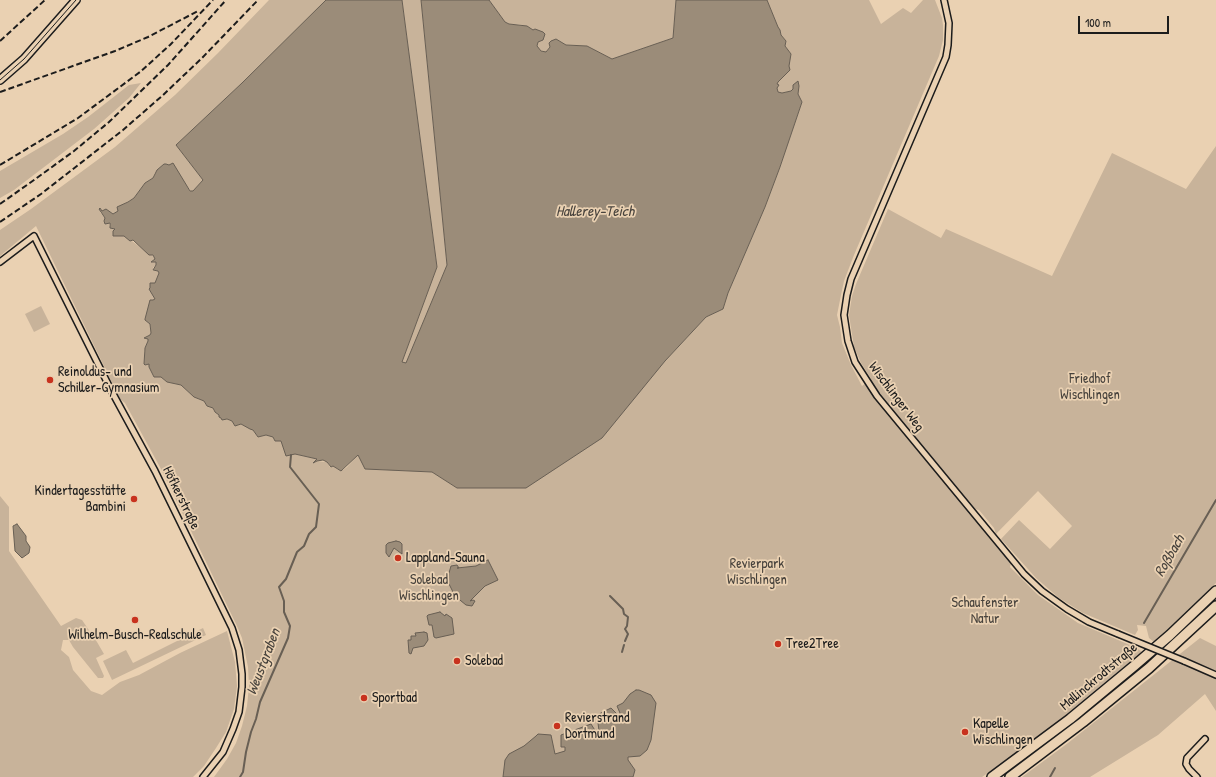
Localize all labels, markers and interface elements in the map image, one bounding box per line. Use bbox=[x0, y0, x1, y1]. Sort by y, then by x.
scale bar bbox=[1080, 8, 1171, 34]
text: 100 m bbox=[1085, 14, 1111, 31]
water label: Hallerey-Teich bbox=[556, 203, 634, 221]
street label: Wischlinger Weg bbox=[864, 359, 928, 435]
place label: Reinoldus- und Schiller-Gymnasium bbox=[58, 364, 159, 396]
park label: Friedhof Wischlingen bbox=[1060, 371, 1120, 404]
marker: Reinoldus- und Schiller-Gymnasium bbox=[45, 375, 55, 385]
street label: Höfkerstraße bbox=[159, 464, 203, 532]
place label: Kindertagesstätte Bambini bbox=[34, 483, 126, 516]
marker: Kindertagesstätte Bambini bbox=[129, 494, 139, 504]
water label: Roßbach bbox=[1151, 532, 1189, 580]
place label: Lappland-Sauna bbox=[406, 550, 485, 566]
marker: Lappland-Sauna bbox=[393, 553, 403, 563]
park label: Revierpark Wischlingen bbox=[727, 556, 787, 588]
park label: Solebad Wischlingen bbox=[399, 572, 459, 604]
park label: Schaufenster Natur bbox=[952, 595, 1018, 628]
marker: Wilhelm-Busch-Realschule bbox=[130, 615, 140, 625]
water label: Weustgraben bbox=[243, 626, 285, 698]
place label: Wilhelm-Busch-Realschule bbox=[68, 627, 202, 643]
place label: Tree2Tree bbox=[786, 636, 839, 652]
marker: Tree2Tree bbox=[773, 639, 783, 649]
street label: Mallinckrodtstraße bbox=[1057, 640, 1141, 714]
place label: Solebad bbox=[465, 653, 503, 669]
marker: Solebad bbox=[452, 656, 462, 666]
place label: Sportbad bbox=[372, 690, 417, 706]
marker: Sportbad bbox=[359, 693, 369, 703]
place label: Revierstrand Dortmund bbox=[565, 710, 629, 742]
place label: Kapelle Wischlingen bbox=[973, 716, 1033, 748]
marker: Revierstrand Dortmund bbox=[552, 721, 562, 731]
marker: Kapelle Wischlingen bbox=[960, 727, 970, 737]

